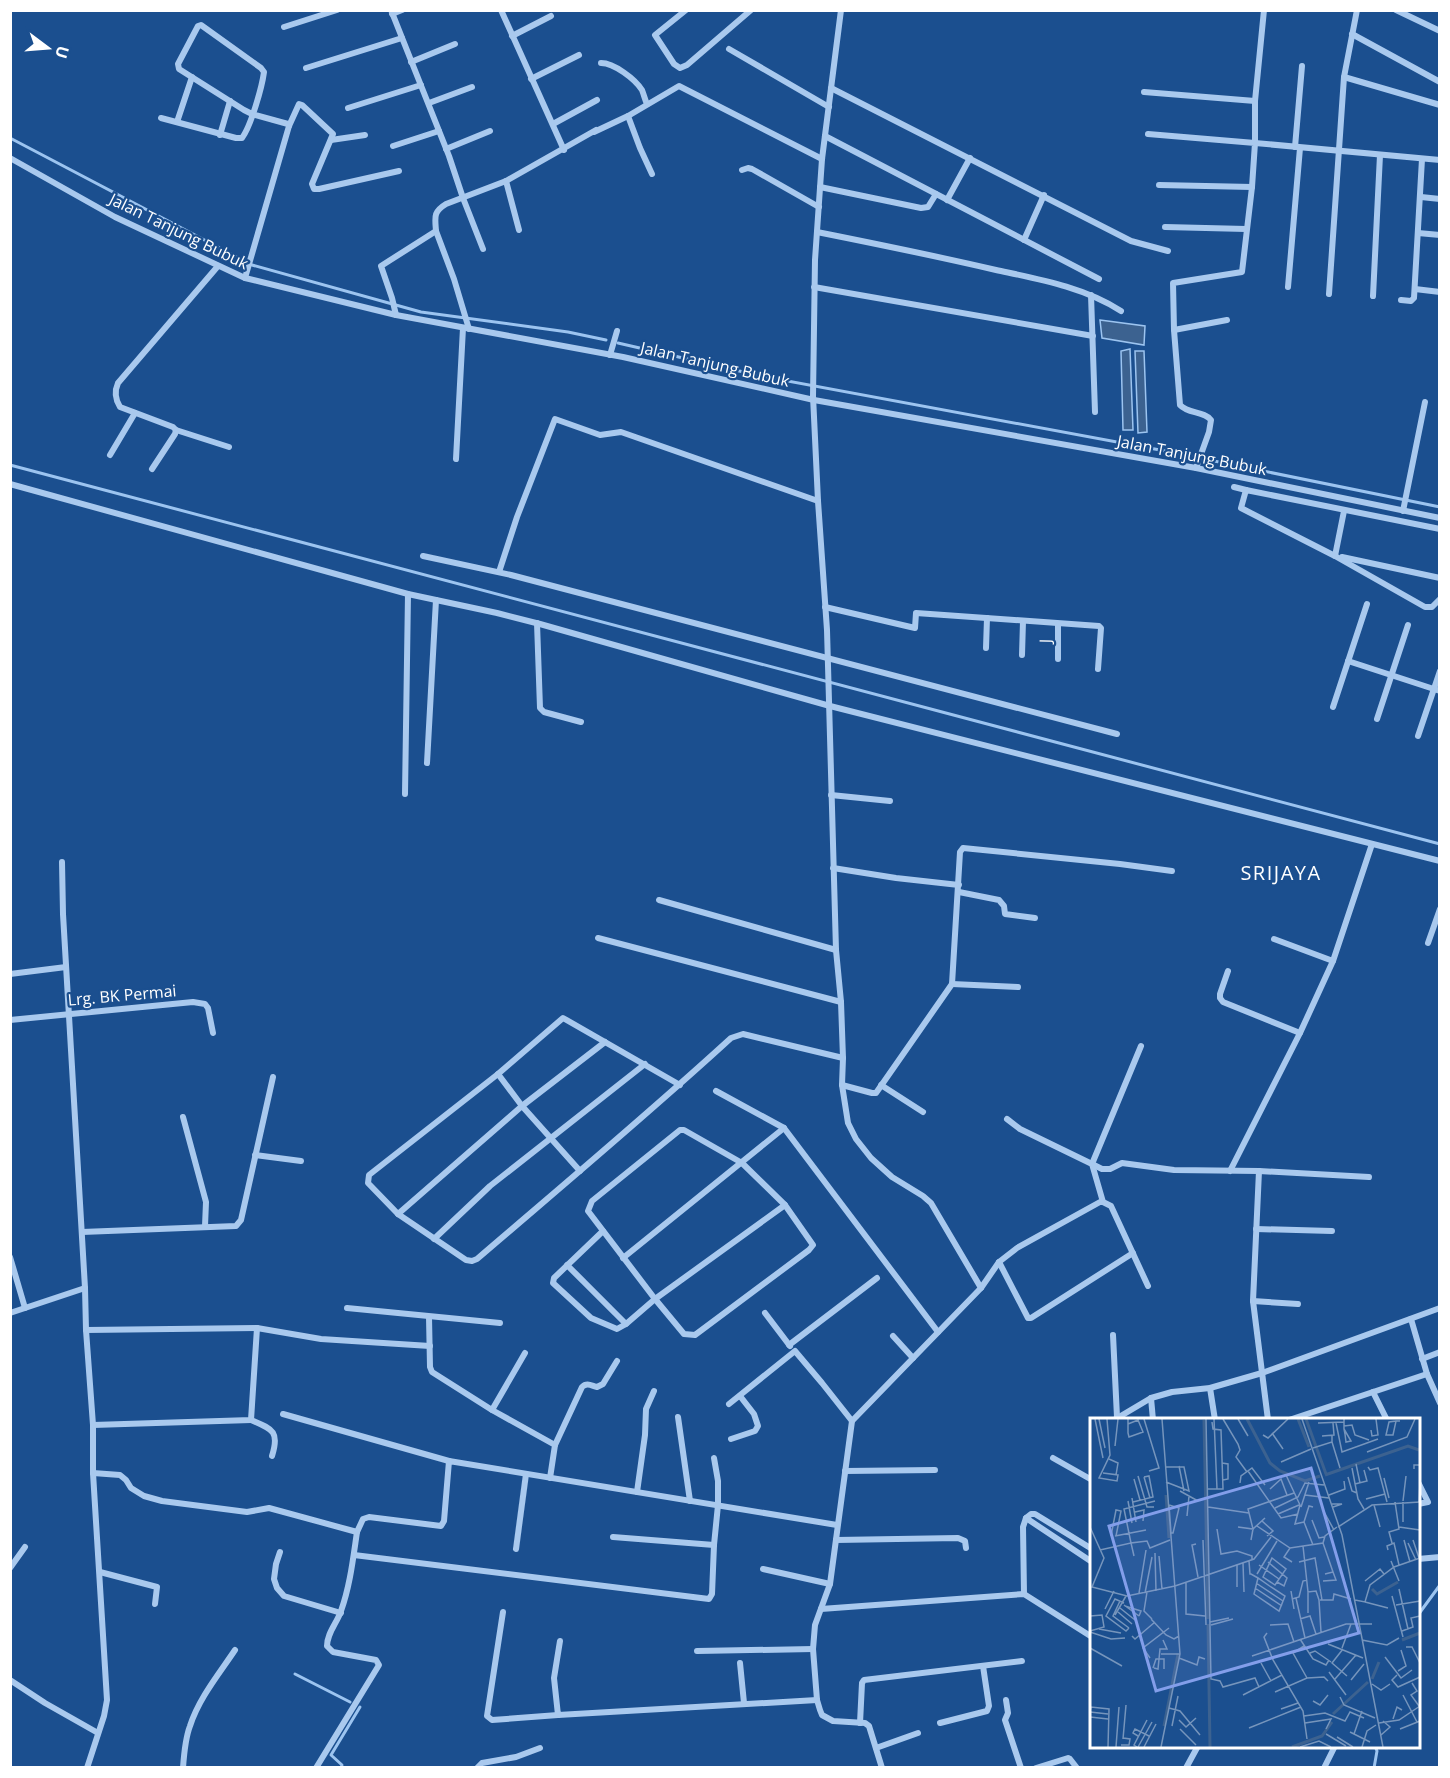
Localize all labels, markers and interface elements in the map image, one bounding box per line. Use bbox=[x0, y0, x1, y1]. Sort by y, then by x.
north arrow bbox=[18, 18, 78, 78]
text: U bbox=[50, 43, 75, 61]
street label: Jalan Tanjung Bubuk bbox=[104, 187, 253, 275]
street label: Jalan Tanjung Bubuk bbox=[636, 336, 792, 392]
street label: Jalan Tanjung Bubuk bbox=[1113, 429, 1269, 480]
street label: J bbox=[1034, 639, 1056, 645]
district label: SRIJAYA bbox=[1240, 859, 1322, 886]
street label: Lrg. BK Permai bbox=[67, 979, 177, 1011]
inset map bbox=[1090, 1418, 1420, 1748]

